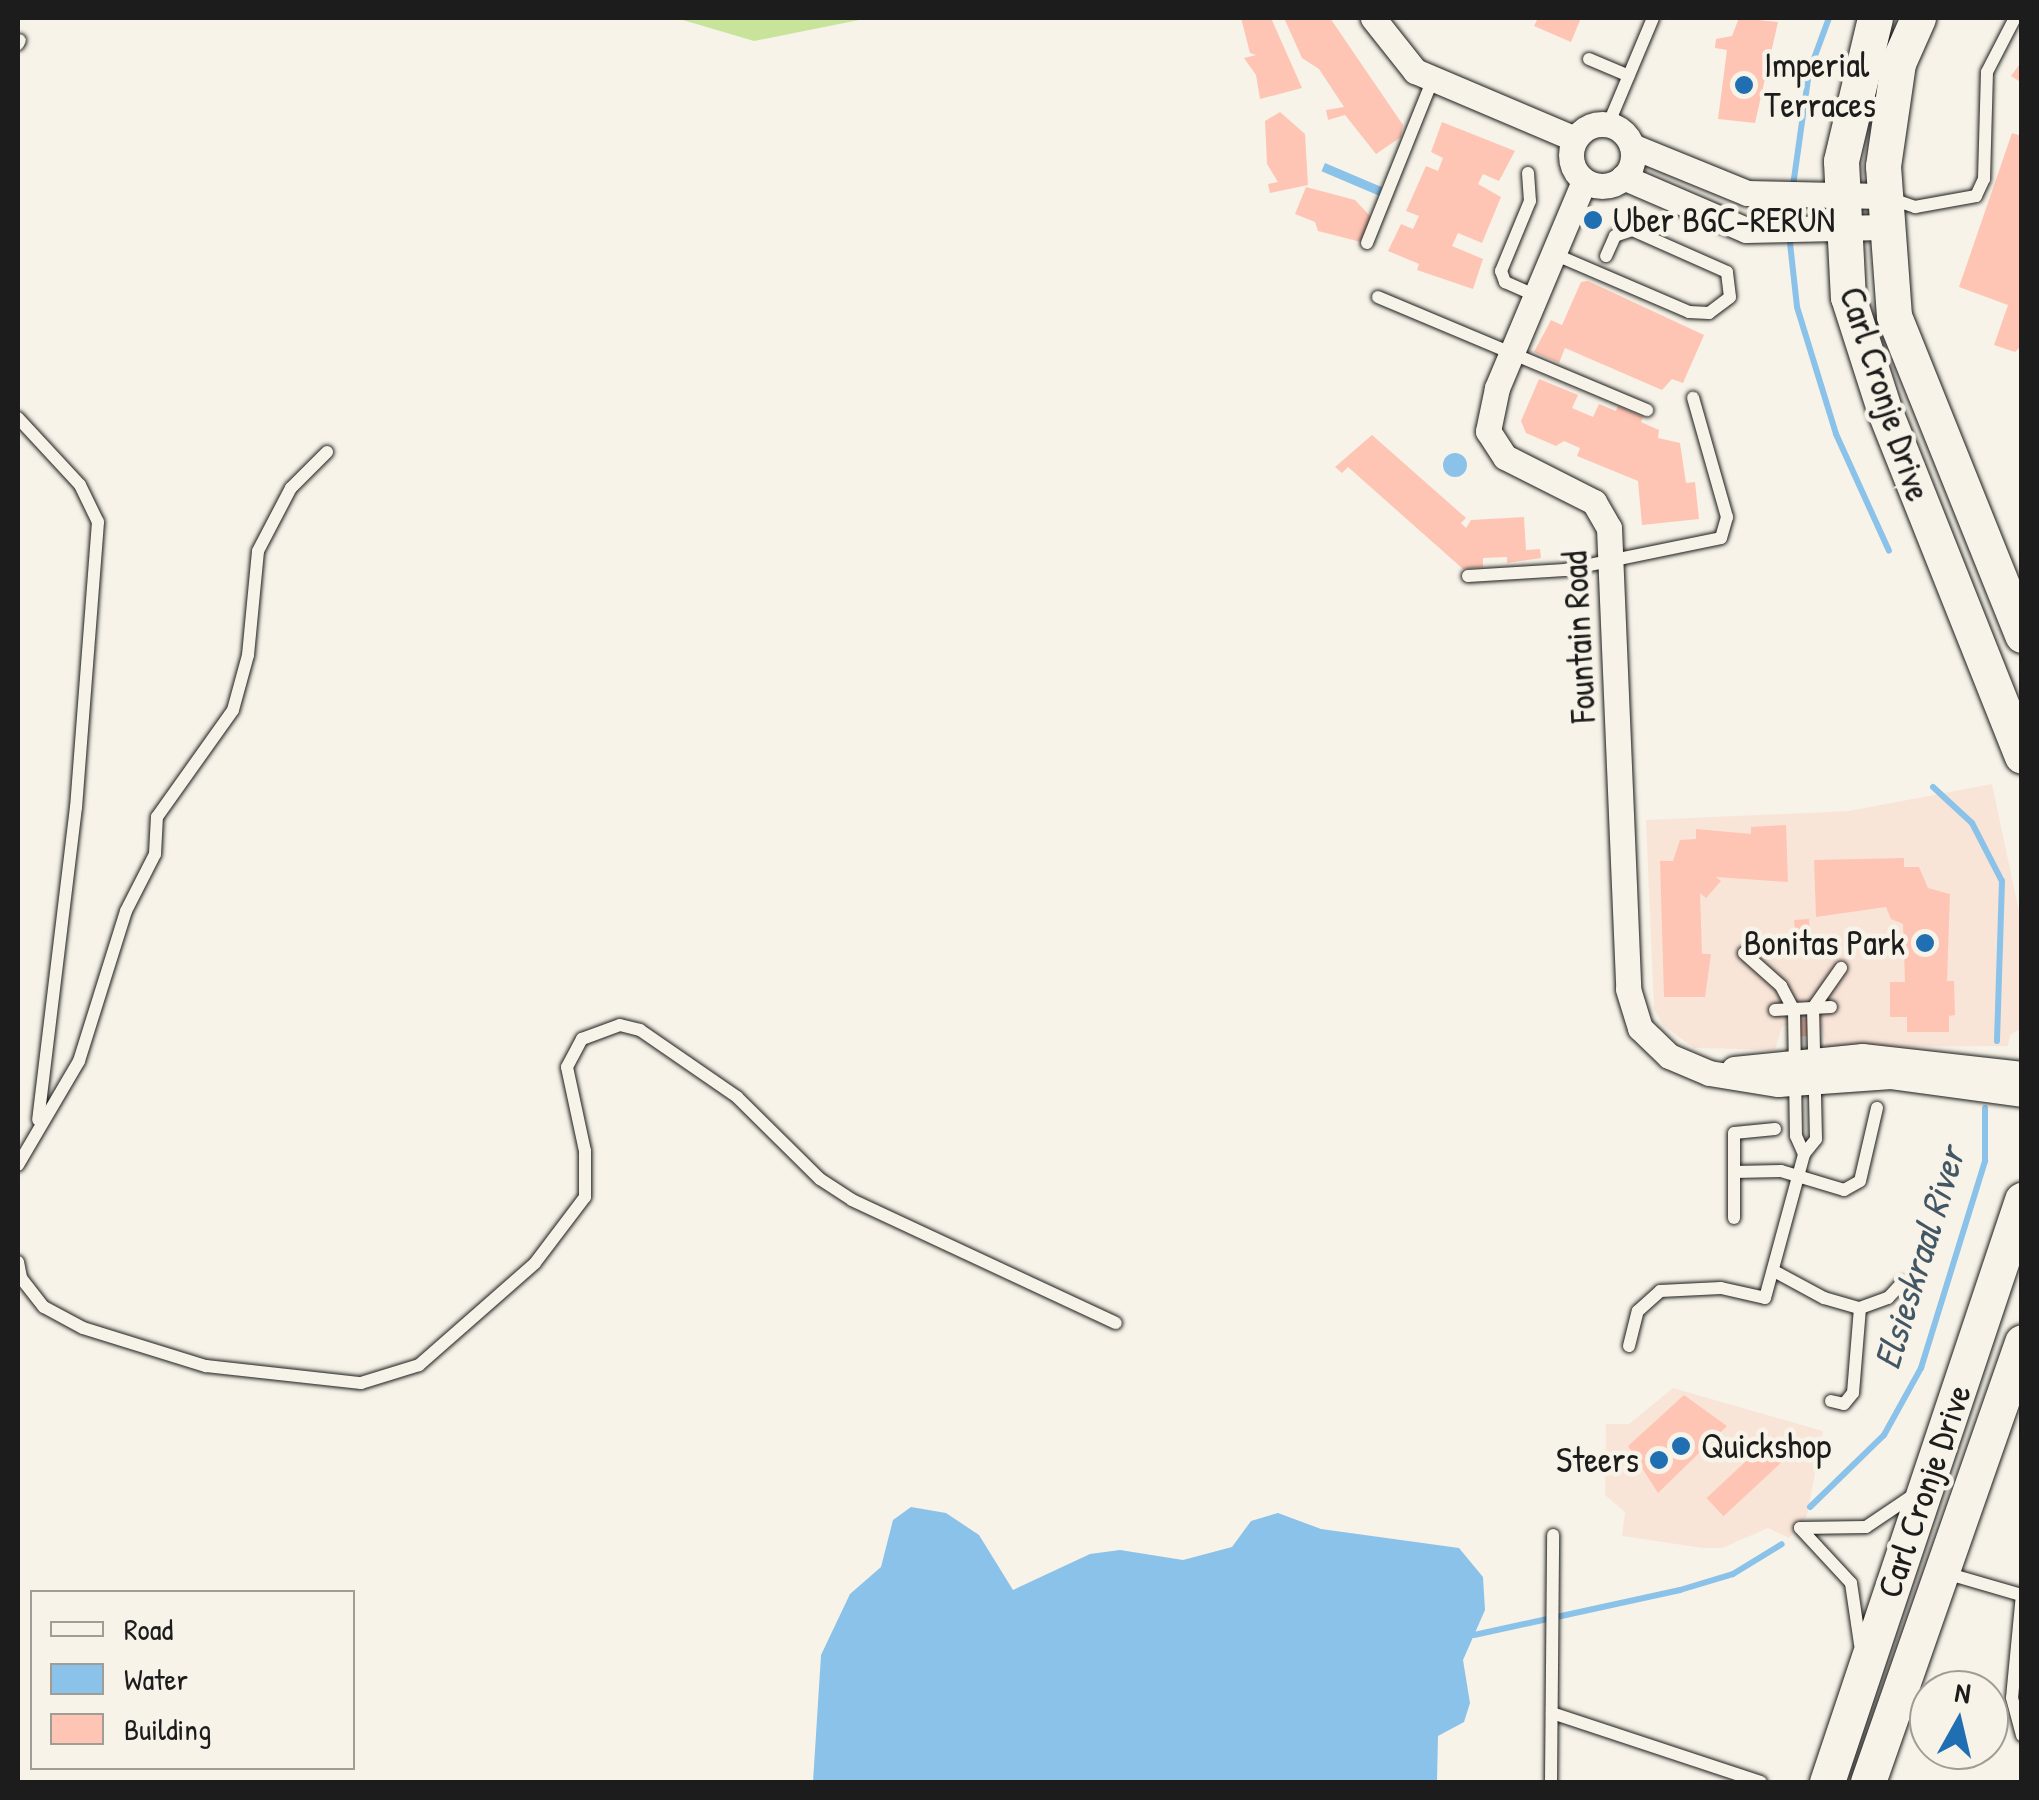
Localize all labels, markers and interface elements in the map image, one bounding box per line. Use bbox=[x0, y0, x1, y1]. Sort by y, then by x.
place label: Imperial Terraces bbox=[1764, 44, 1876, 126]
marker: Imperial Terraces bbox=[1733, 74, 1755, 96]
place label: Uber BGC-RERUN bbox=[1613, 199, 1835, 241]
marker: Uber BGC-RERUN bbox=[1582, 209, 1604, 231]
street label: Carl Cronje Drive bbox=[1831, 282, 1939, 506]
street label: Fountain Road bbox=[1554, 550, 1604, 724]
place label: Bonitas Park bbox=[1744, 922, 1905, 964]
marker: Bonitas Park bbox=[1914, 932, 1936, 954]
water label: Elsieskraal River bbox=[1864, 1142, 1974, 1374]
street label: Carl Cronje Drive bbox=[1868, 1379, 1980, 1603]
place label: Quickshop bbox=[1701, 1425, 1831, 1467]
marker: Quickshop bbox=[1670, 1435, 1692, 1457]
place label: Steers bbox=[1556, 1439, 1639, 1481]
marker: Steers bbox=[1648, 1449, 1670, 1471]
legend bbox=[30, 1590, 355, 1770]
text: Road bbox=[124, 1609, 173, 1649]
text: Water bbox=[124, 1659, 188, 1699]
north arrow bbox=[1909, 1670, 2009, 1770]
text: N bbox=[1953, 1672, 1973, 1712]
text: Building bbox=[124, 1709, 211, 1749]

